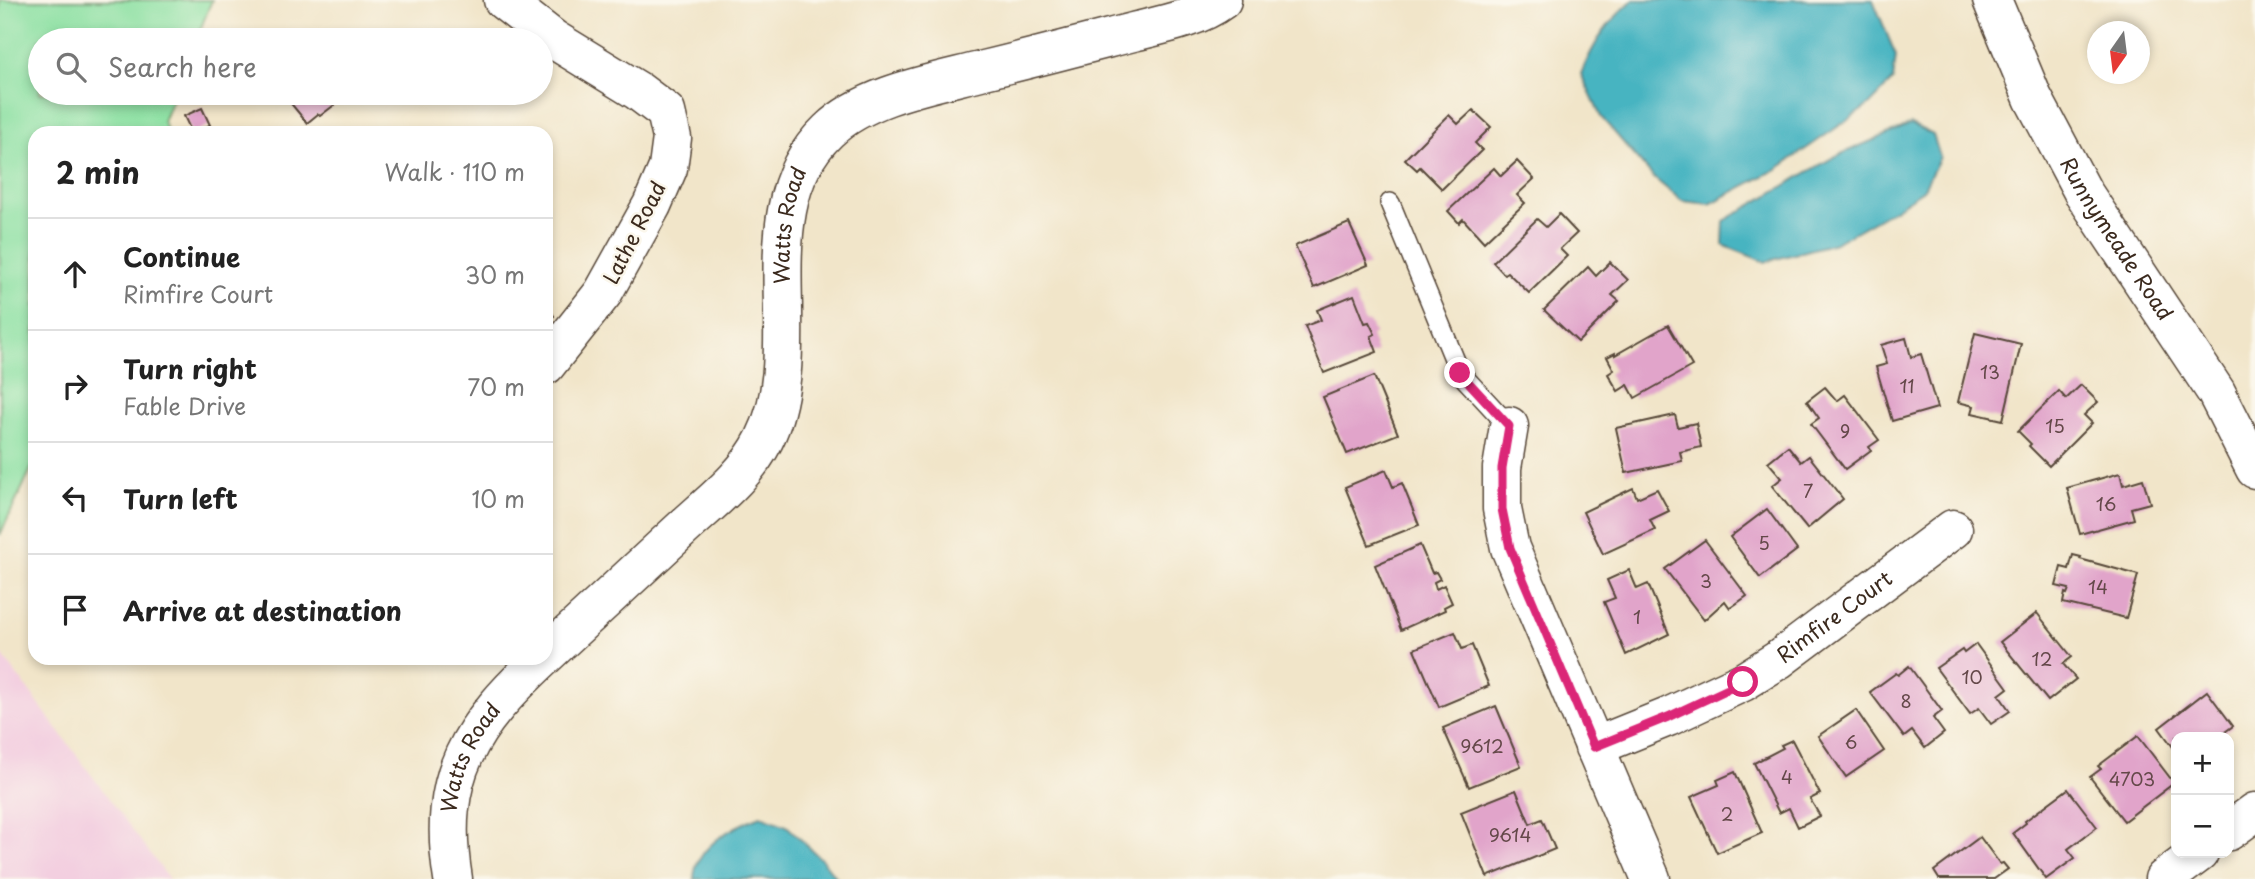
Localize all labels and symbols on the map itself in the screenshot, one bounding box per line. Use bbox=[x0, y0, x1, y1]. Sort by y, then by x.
north arrow bbox=[2087, 21, 2150, 84]
street label: Runnymeade Road bbox=[2053, 151, 2182, 326]
street label: Watts Road bbox=[764, 161, 813, 284]
street label: Lathe Road bbox=[594, 175, 673, 289]
route end bbox=[1444, 357, 1475, 388]
house number: 13 bbox=[1980, 358, 2000, 385]
house number: 11 bbox=[1899, 372, 1915, 399]
house number: 15 bbox=[2045, 412, 2065, 439]
house number: 9 bbox=[1840, 417, 1850, 444]
house number: 7 bbox=[1803, 477, 1813, 504]
house number: 16 bbox=[2096, 490, 2116, 517]
house number: 5 bbox=[1758, 529, 1770, 556]
street label: Rimfire Court bbox=[1769, 562, 1898, 670]
house number: 3 bbox=[1700, 567, 1712, 594]
house number: 14 bbox=[2088, 573, 2108, 600]
house number: 1 bbox=[1633, 603, 1641, 630]
house number: 12 bbox=[2032, 645, 2052, 672]
house number: 10 bbox=[1961, 663, 1983, 690]
route start bbox=[1727, 666, 1758, 697]
house number: 8 bbox=[1900, 687, 1912, 714]
street label: Watts Road bbox=[431, 695, 507, 814]
house number: 6 bbox=[1845, 728, 1857, 755]
house number: 9612 bbox=[1460, 732, 1504, 759]
house number: 4 bbox=[1781, 763, 1793, 790]
house number: 4703 bbox=[2109, 765, 2155, 792]
house number: 2 bbox=[1721, 800, 1733, 827]
house number: 9614 bbox=[1489, 821, 1531, 848]

